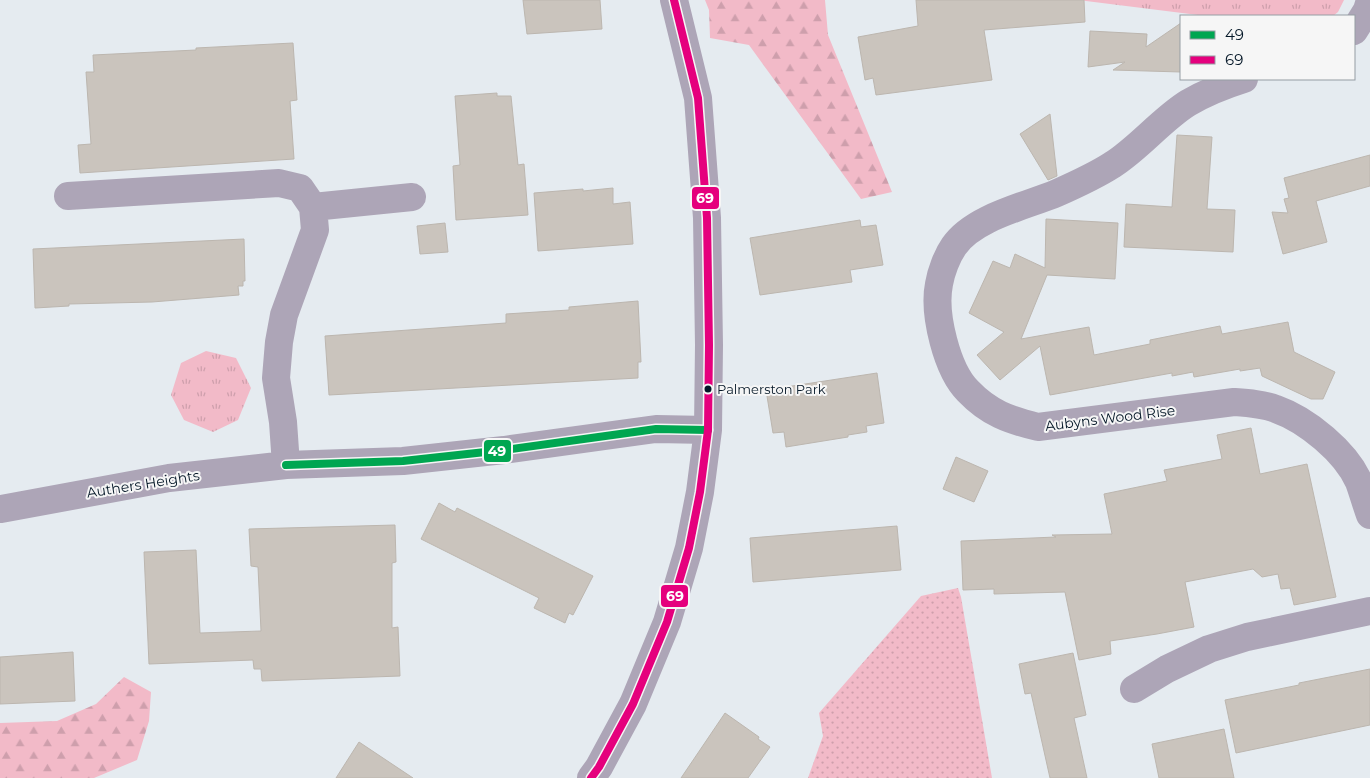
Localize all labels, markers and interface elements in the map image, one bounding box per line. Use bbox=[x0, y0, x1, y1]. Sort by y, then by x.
legend bbox=[1180, 15, 1355, 80]
text: 49 bbox=[1225, 25, 1244, 44]
text: 69 bbox=[1225, 50, 1243, 69]
line badge: 69 bbox=[691, 186, 720, 210]
text: 69 bbox=[696, 189, 714, 207]
place label: Palmerston Park bbox=[717, 381, 826, 397]
marker: Palmerston Park bbox=[703, 384, 713, 394]
street label: Aubyns Wood Rise bbox=[1044, 401, 1176, 435]
line badge: 49 bbox=[483, 439, 512, 463]
text: 49 bbox=[488, 442, 506, 460]
street label: Authers Heights bbox=[85, 466, 201, 502]
line badge: 69 bbox=[660, 584, 689, 608]
text: 69 bbox=[666, 587, 684, 605]

